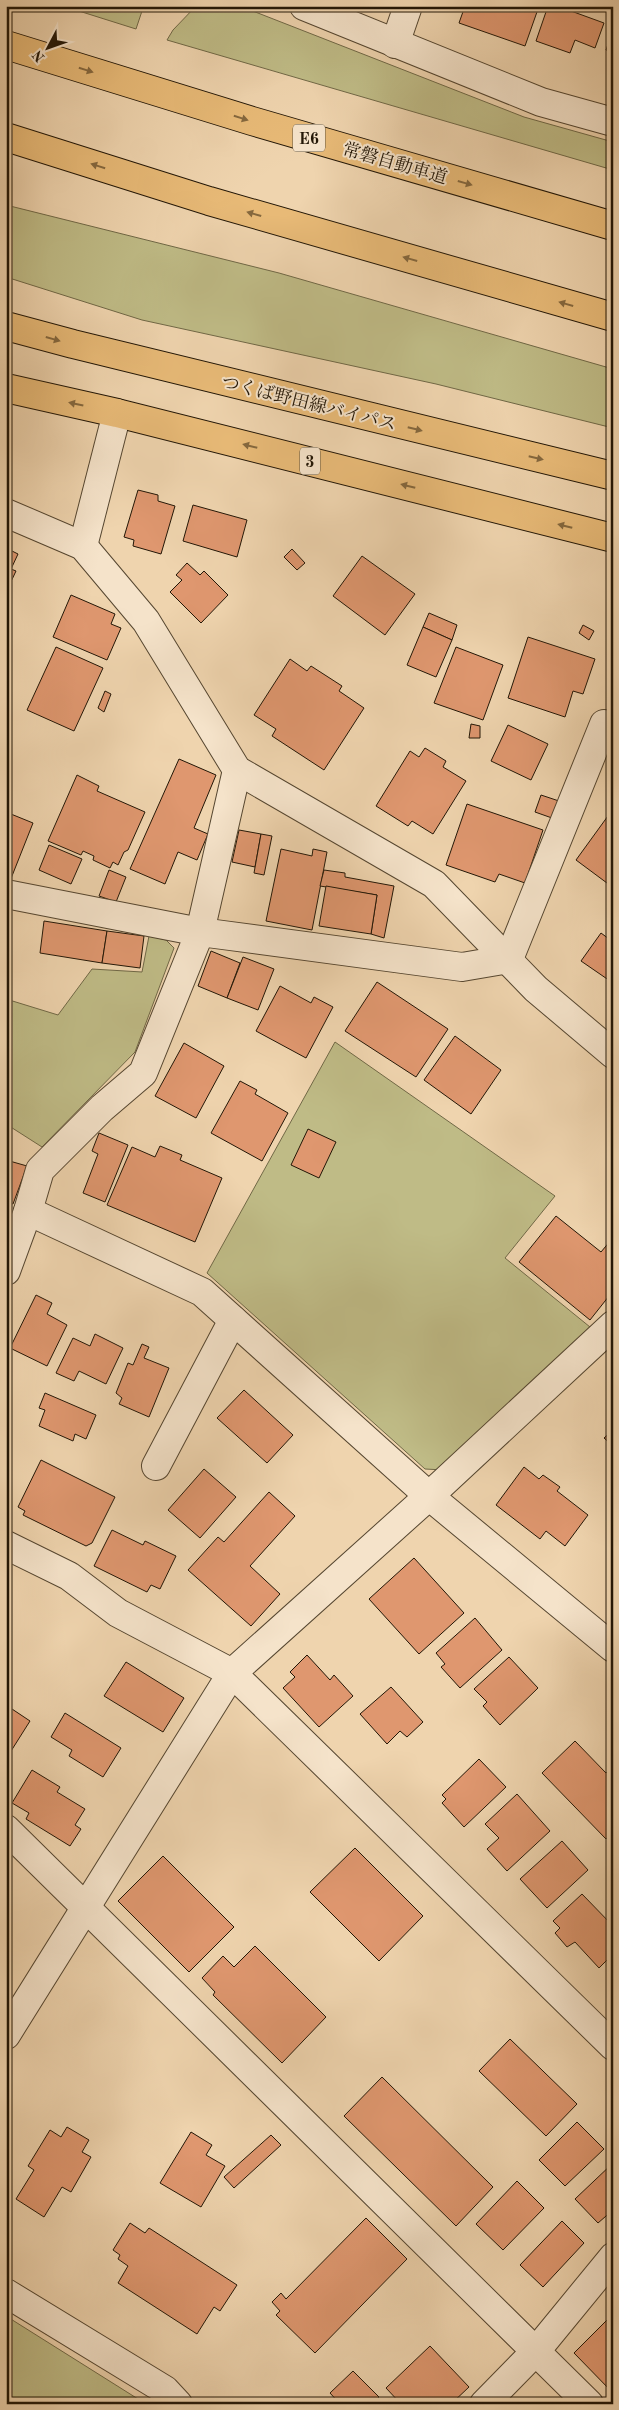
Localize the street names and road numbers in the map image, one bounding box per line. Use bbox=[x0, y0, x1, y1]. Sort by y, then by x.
road number: E6 bbox=[293, 125, 325, 152]
street label: 常磐自動車道 bbox=[340, 139, 450, 187]
street label: つくば野田線バイパス bbox=[219, 372, 399, 434]
road number: 3 bbox=[300, 448, 320, 474]

